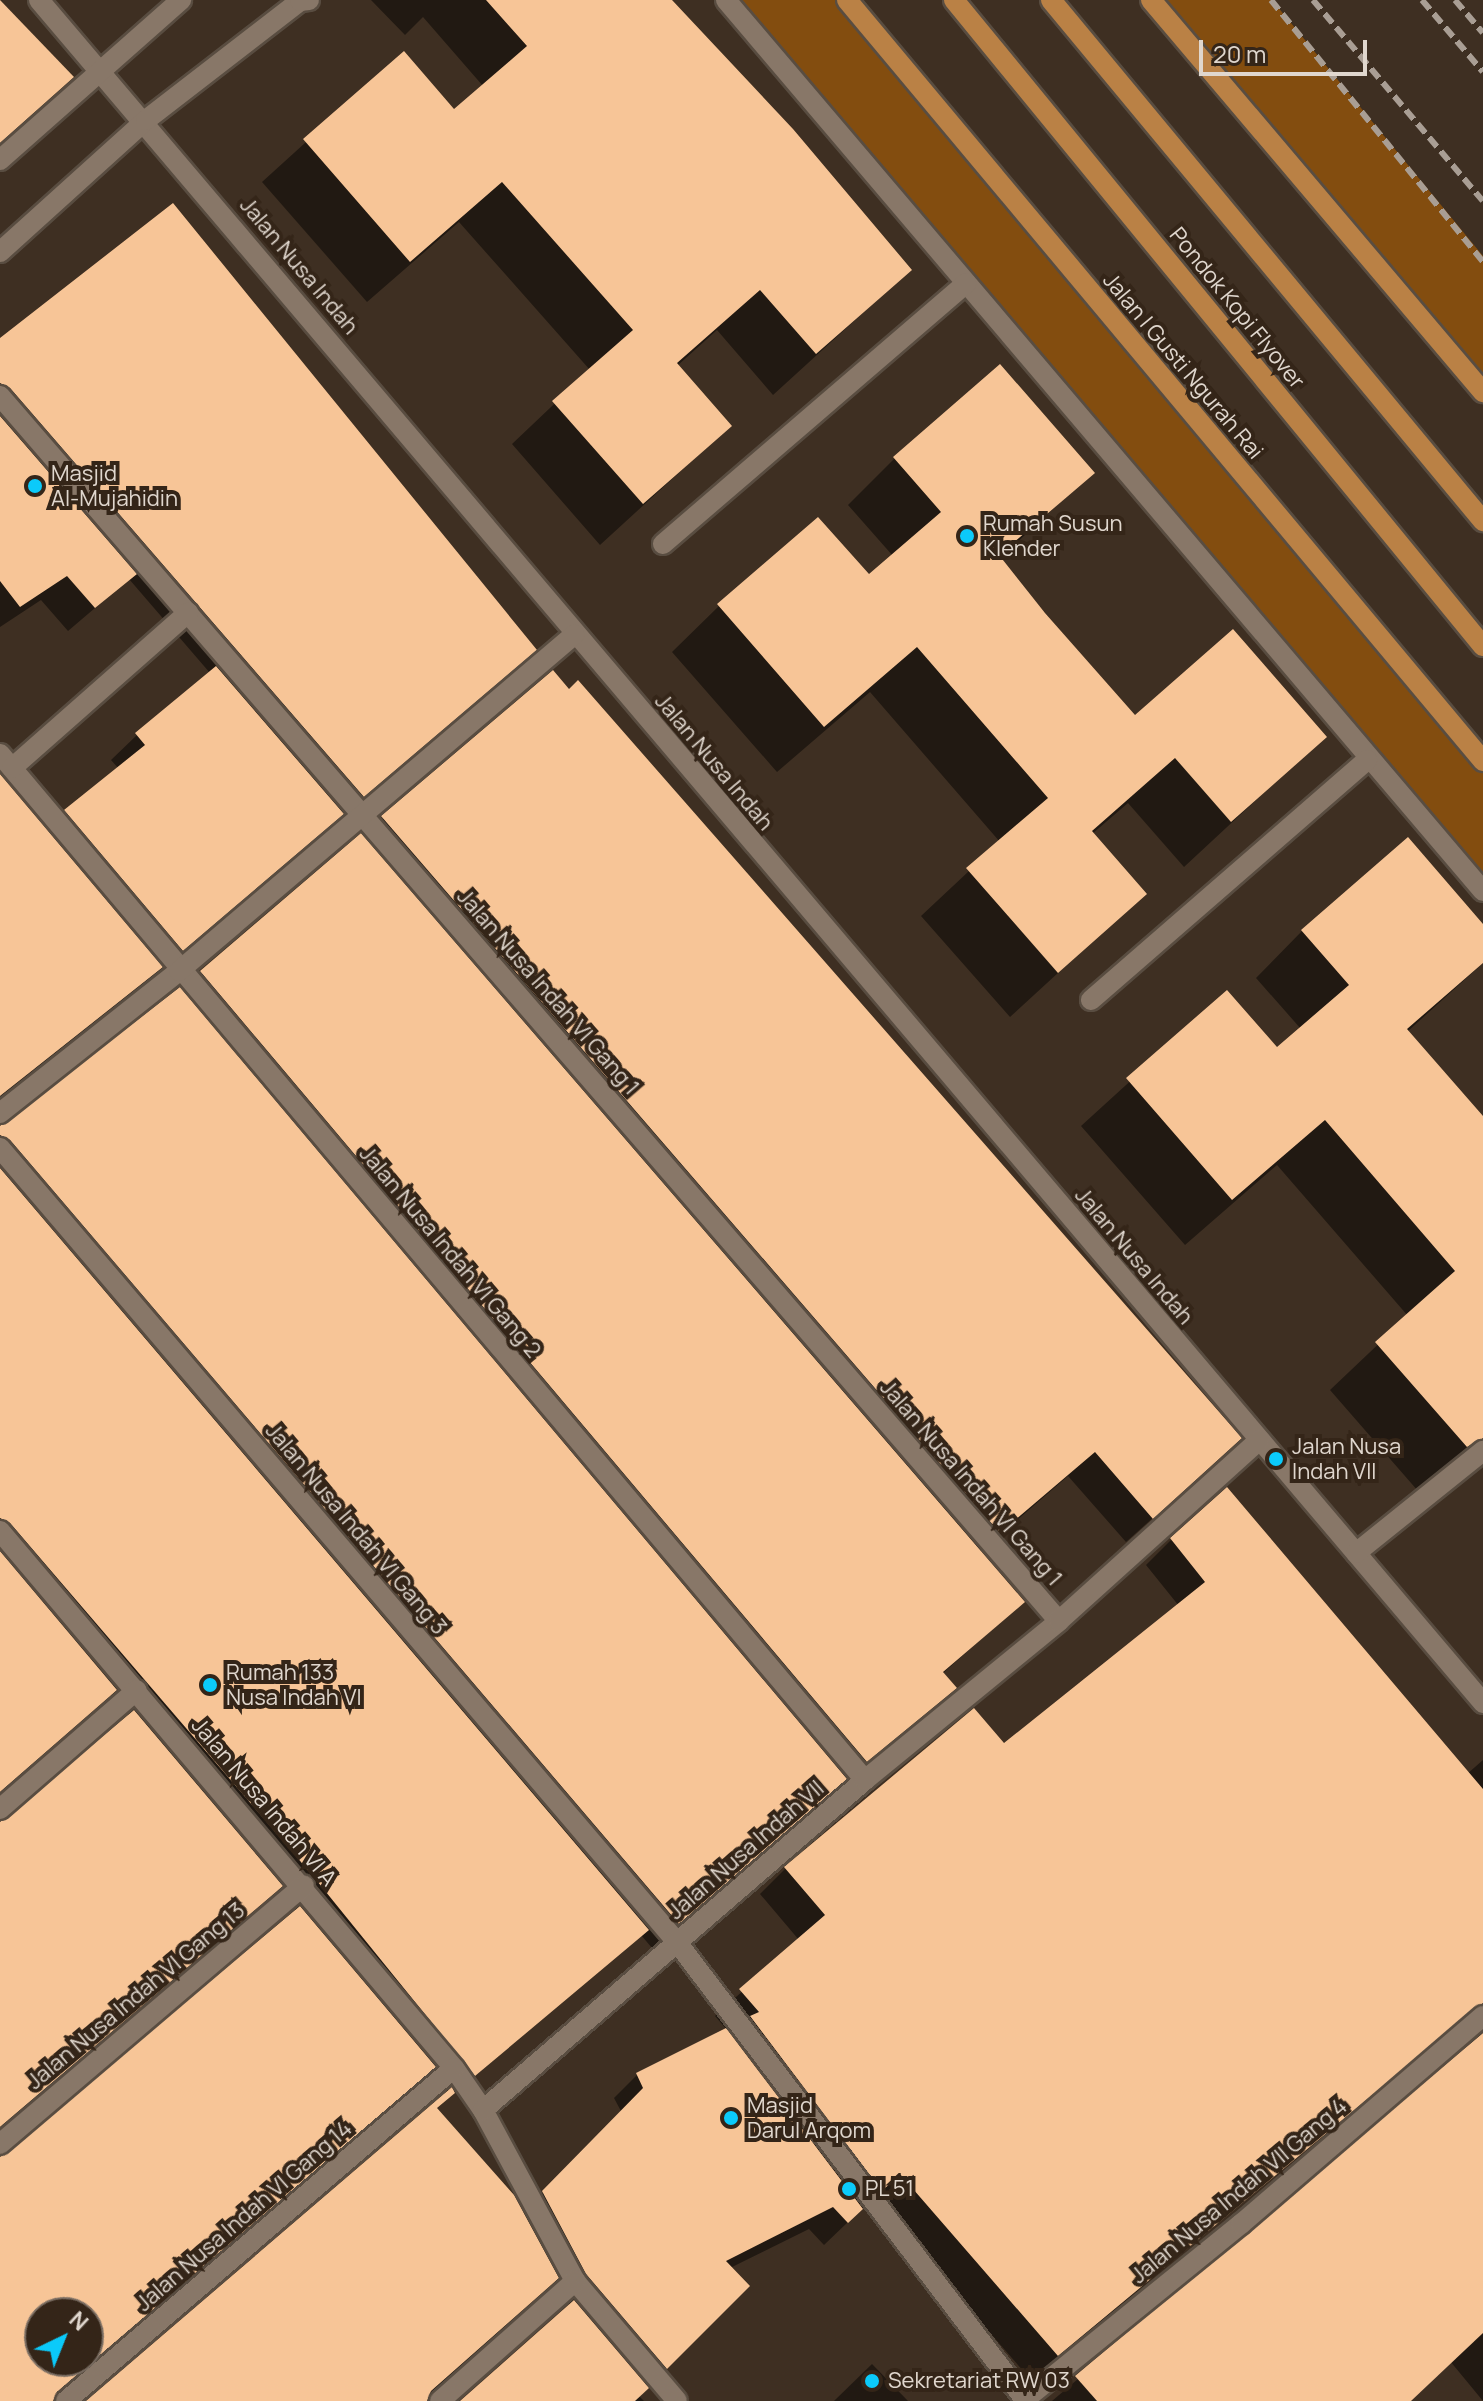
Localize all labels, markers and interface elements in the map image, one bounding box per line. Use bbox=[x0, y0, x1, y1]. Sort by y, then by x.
scale bar bbox=[1203, 24, 1371, 74]
text: 20 m bbox=[1213, 37, 1266, 70]
street label: Jalan Nusa Indah bbox=[234, 192, 364, 340]
street label: Pondok Kopi Flyover bbox=[1164, 222, 1310, 394]
street label: Jalan I Gusti Ngurah Rai bbox=[1097, 268, 1269, 464]
place label: Masjid Al-Mujahidin bbox=[51, 460, 178, 512]
marker: Masjid Al-Mujahidin bbox=[26, 477, 44, 495]
place label: Rumah Susun Klender bbox=[983, 510, 1123, 562]
marker: Rumah Susun Klender bbox=[958, 527, 976, 545]
street label: Jalan Nusa Indah bbox=[649, 688, 779, 836]
street label: Jalan Nusa Indah VI Gang 1 bbox=[451, 884, 645, 1100]
street label: Jalan Nusa Indah VI Gang 2 bbox=[354, 1141, 546, 1363]
street label: Jalan Nusa Indah bbox=[1069, 1182, 1199, 1330]
street label: Jalan Nusa Indah VI Gang 1 bbox=[874, 1375, 1068, 1591]
street label: Jalan Nusa Indah VI Gang 3 bbox=[260, 1418, 452, 1640]
place label: Jalan Nusa Indah VII bbox=[1292, 1433, 1401, 1484]
marker: Jalan Nusa Indah VII bbox=[1267, 1450, 1285, 1468]
place label: Rumah 133 Nusa Indah VI bbox=[226, 1659, 362, 1710]
marker: Rumah 133 Nusa Indah VI bbox=[201, 1676, 219, 1694]
street label: Jalan Nusa Indah VI A bbox=[186, 1713, 342, 1891]
street label: Jalan Nusa Indah VII bbox=[663, 1775, 829, 1925]
street label: Jalan Nusa Indah VI Gang 13 bbox=[22, 1897, 250, 2095]
place label: Masjid Darul Arqom bbox=[747, 2092, 871, 2144]
street label: Jalan Nusa Indah VII Gang 4 bbox=[1126, 2093, 1352, 2289]
marker: Masjid Darul Arqom bbox=[722, 2109, 740, 2127]
street label: Jalan Nusa Indah VI Gang 14 bbox=[131, 2115, 357, 2317]
place label: PL 51 bbox=[865, 2176, 915, 2202]
marker: PL 51 bbox=[840, 2180, 858, 2198]
north arrow bbox=[24, 2297, 104, 2377]
text: N bbox=[63, 2305, 95, 2337]
place label: Sekretariat RW 03 bbox=[888, 2368, 1070, 2394]
marker: Sekretariat RW 03 bbox=[863, 2372, 881, 2390]

